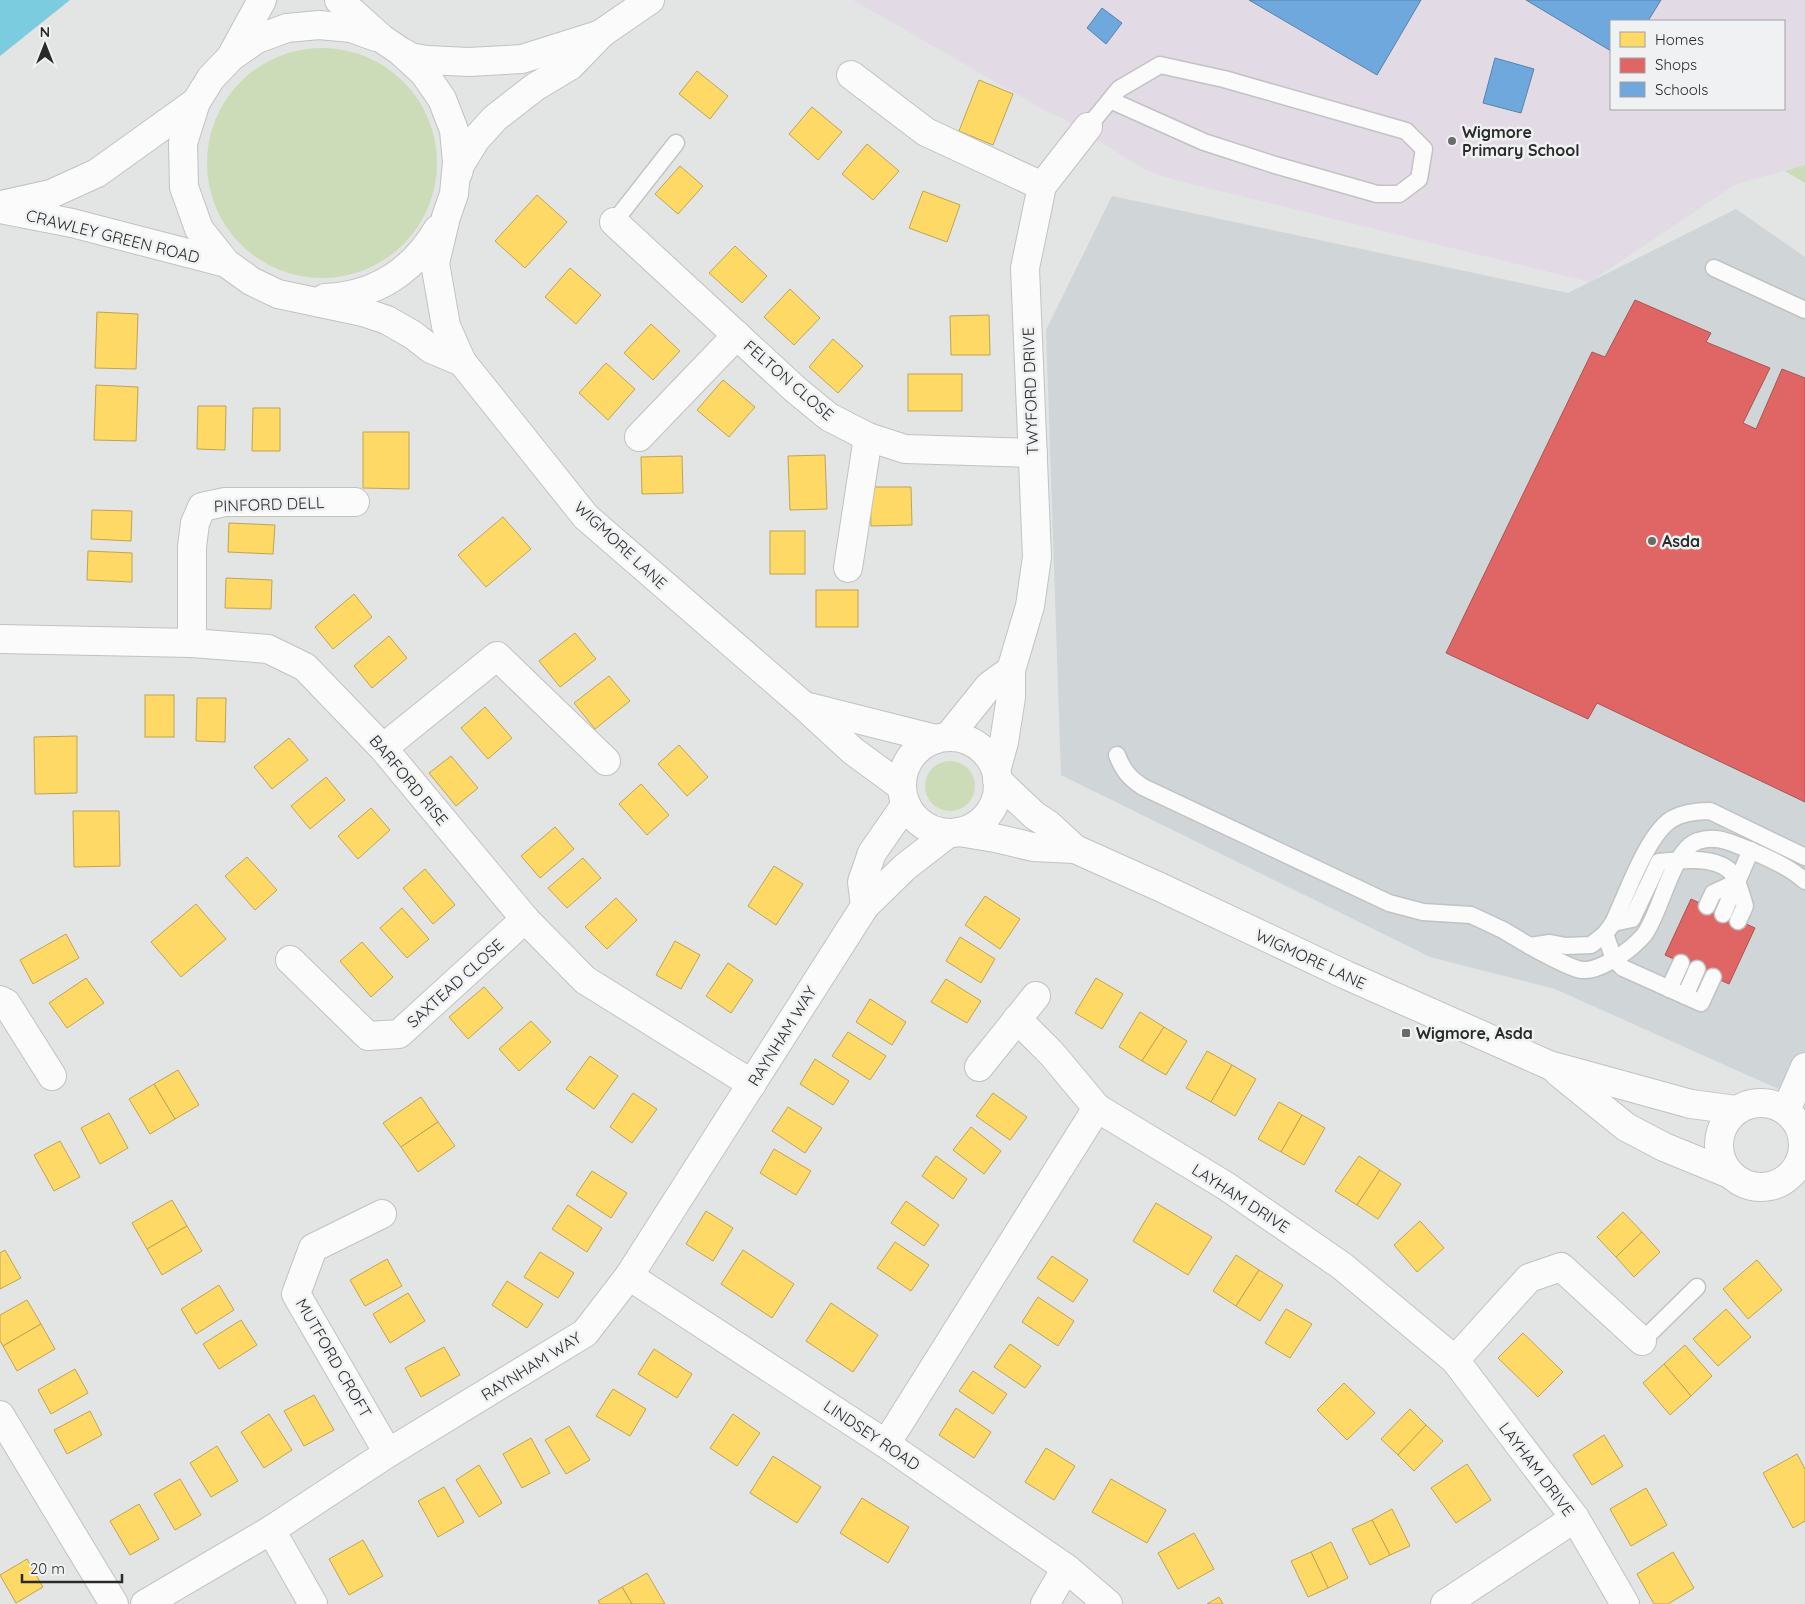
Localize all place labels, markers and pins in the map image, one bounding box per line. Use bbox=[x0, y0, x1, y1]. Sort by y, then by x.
place label: Wigmore Primary School bbox=[1462, 122, 1580, 160]
marker: Wigmore Primary School bbox=[1446, 135, 1458, 147]
place label: Asda bbox=[1662, 531, 1700, 551]
marker: Asda bbox=[1646, 535, 1658, 547]
place label: Wigmore, Asda bbox=[1416, 1023, 1533, 1043]
marker: Wigmore, Asda bbox=[1400, 1027, 1412, 1039]

